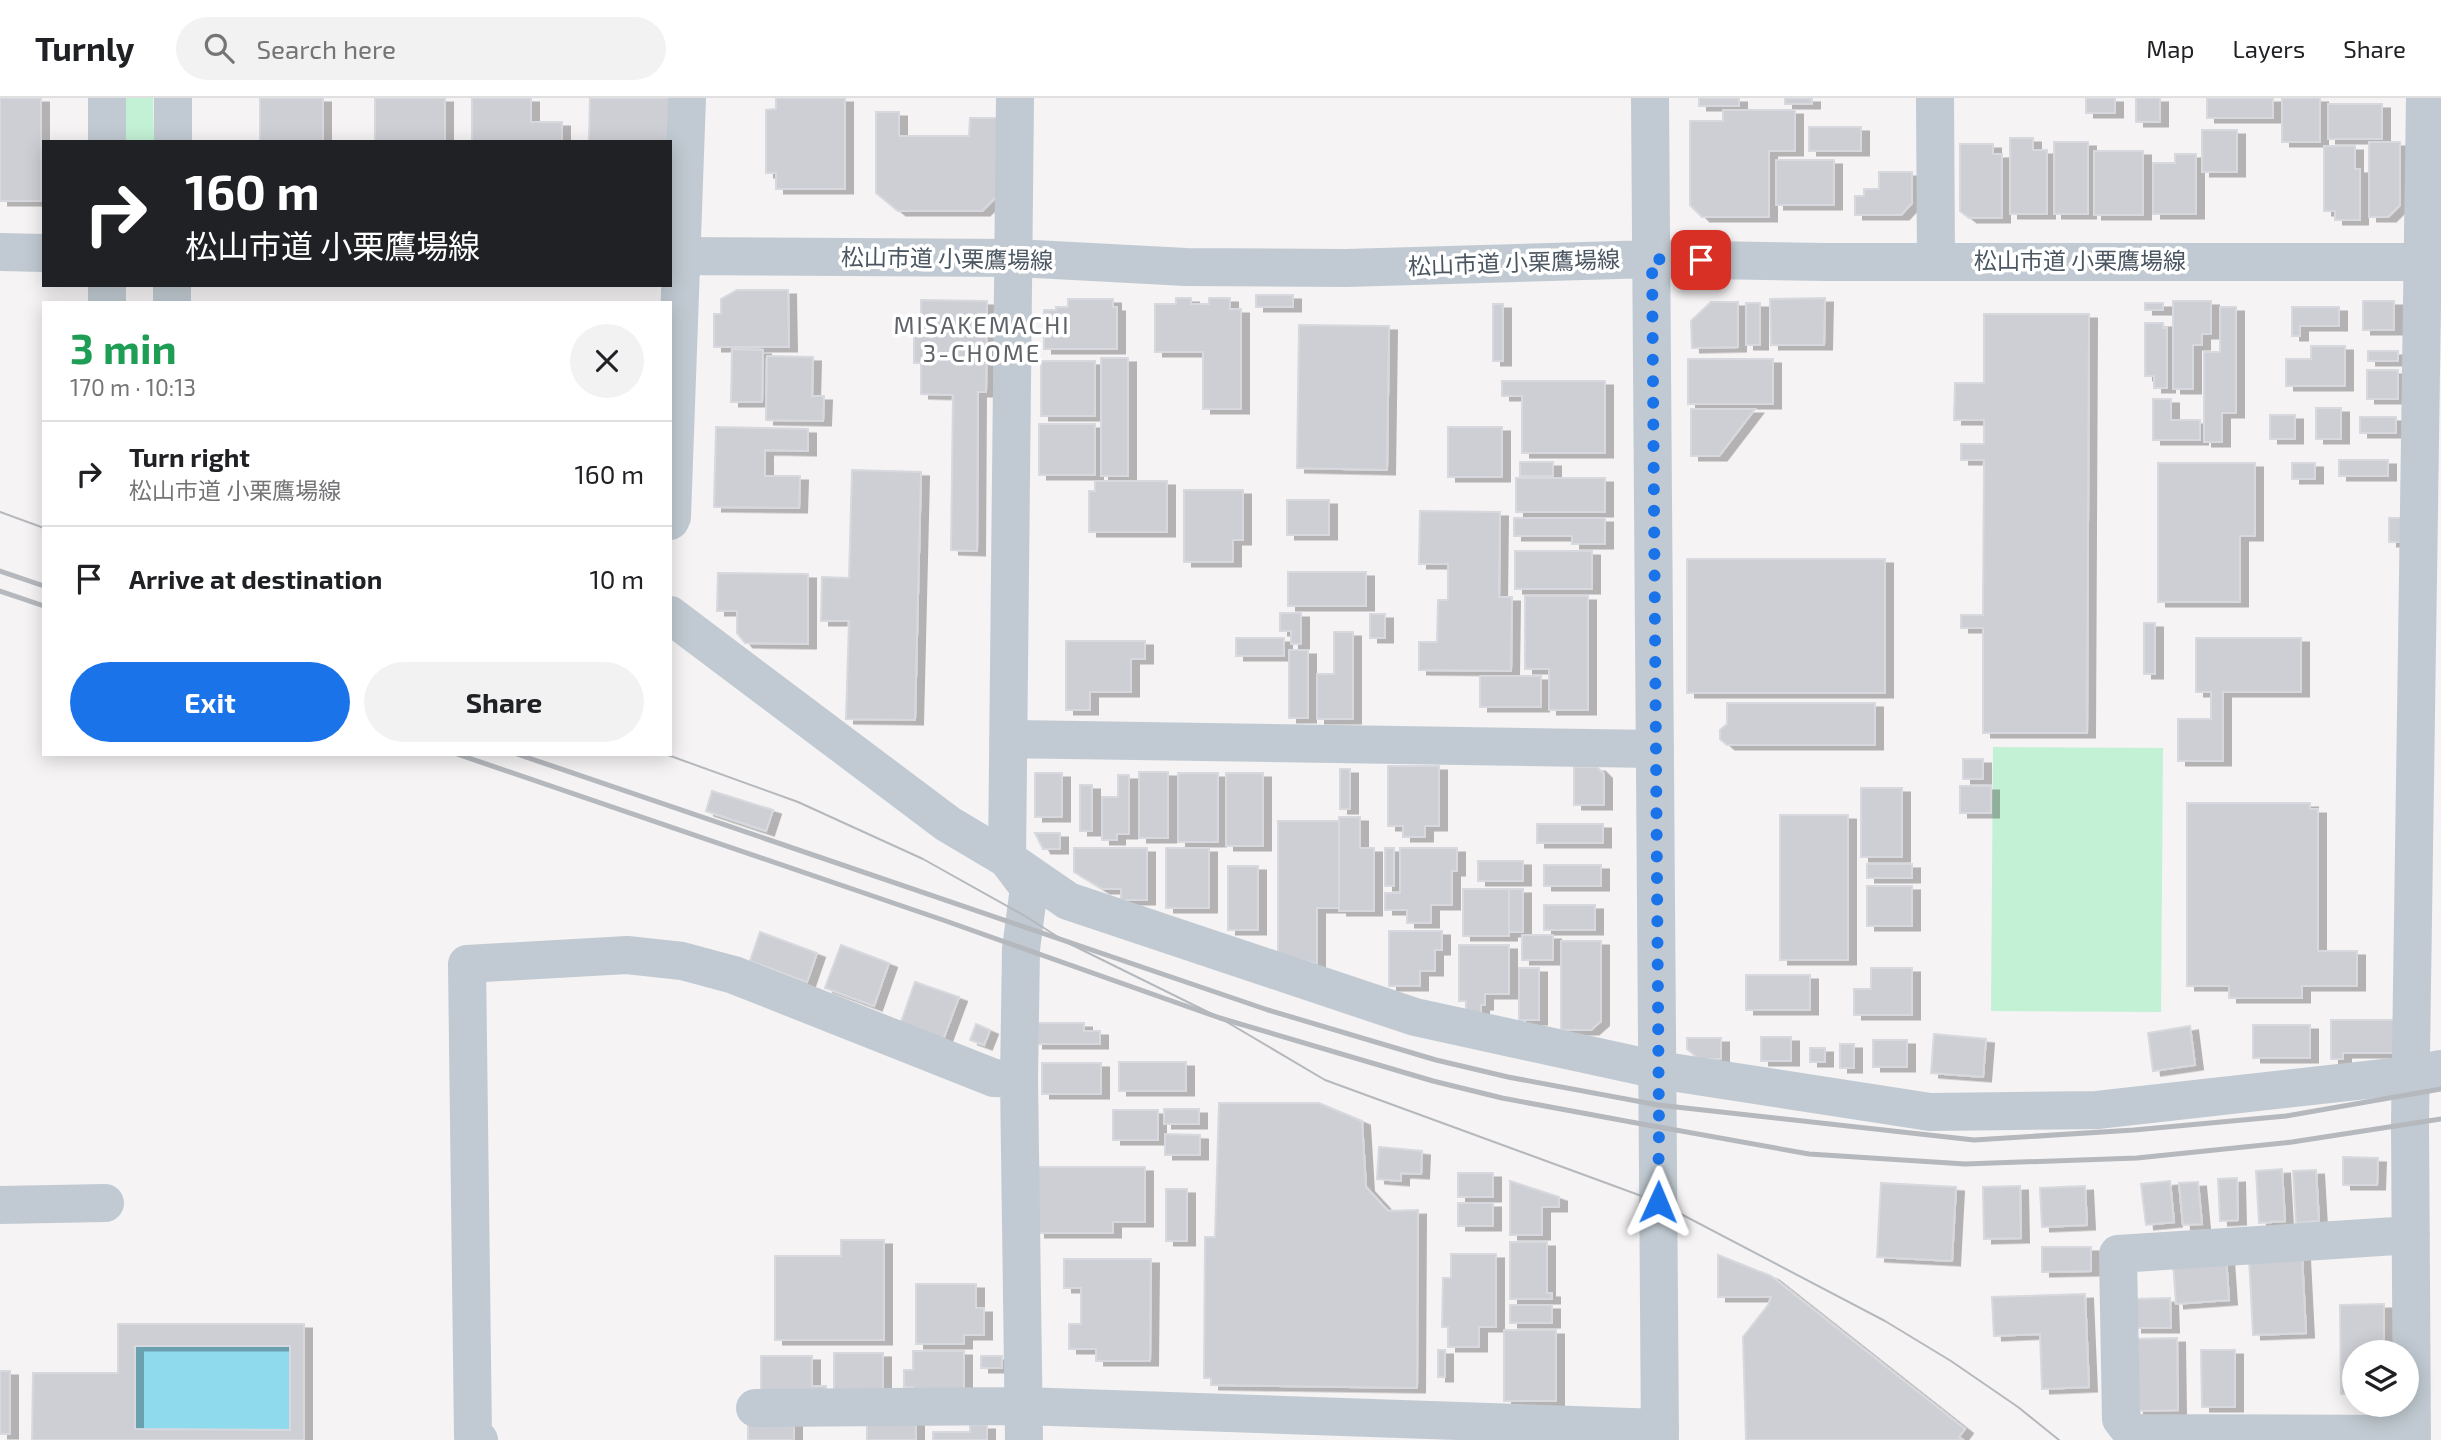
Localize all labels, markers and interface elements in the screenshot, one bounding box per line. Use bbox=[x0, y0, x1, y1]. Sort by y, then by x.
search box bbox=[176, 17, 666, 80]
text: Turnly bbox=[35, 28, 134, 68]
icon: search bbox=[200, 29, 238, 67]
text: Search here bbox=[256, 33, 396, 64]
text: Map bbox=[2146, 34, 2194, 63]
text: Layers bbox=[2232, 34, 2305, 63]
text: Share bbox=[2343, 34, 2406, 63]
text: 160 m bbox=[185, 161, 320, 220]
icon: right bbox=[70, 168, 161, 259]
text: 松山市道 小栗鷹場線 bbox=[185, 226, 480, 264]
pin bbox=[1671, 230, 1731, 290]
icon: arrive bbox=[1682, 241, 1720, 279]
street label: 松山市道 小栗鷹場線 bbox=[841, 242, 1053, 274]
street label: 松山市道 小栗鷹場線 bbox=[1407, 244, 1620, 280]
street label: 松山市道 小栗鷹場線 bbox=[1974, 246, 2186, 274]
district label: MISAKEMACHI 3-CHOME bbox=[893, 310, 1071, 367]
text: 3 min bbox=[70, 322, 177, 372]
button: close bbox=[570, 324, 644, 398]
text: 170 m · 10:13 bbox=[70, 373, 196, 401]
text: Turn right bbox=[129, 441, 250, 472]
icon: right bbox=[70, 455, 108, 493]
text: 160 m bbox=[575, 458, 644, 489]
text: 松山市道 小栗鷹場線 bbox=[129, 476, 341, 504]
icon: arrive bbox=[70, 560, 108, 598]
text: Arrive at destination bbox=[129, 563, 382, 594]
text: 10 m bbox=[589, 563, 644, 594]
button: Exit bbox=[70, 662, 350, 742]
button: Share bbox=[364, 662, 644, 742]
position arrow bbox=[1621, 1165, 1695, 1239]
map controls bbox=[2342, 1340, 2419, 1417]
button: layers bbox=[2342, 1340, 2419, 1417]

